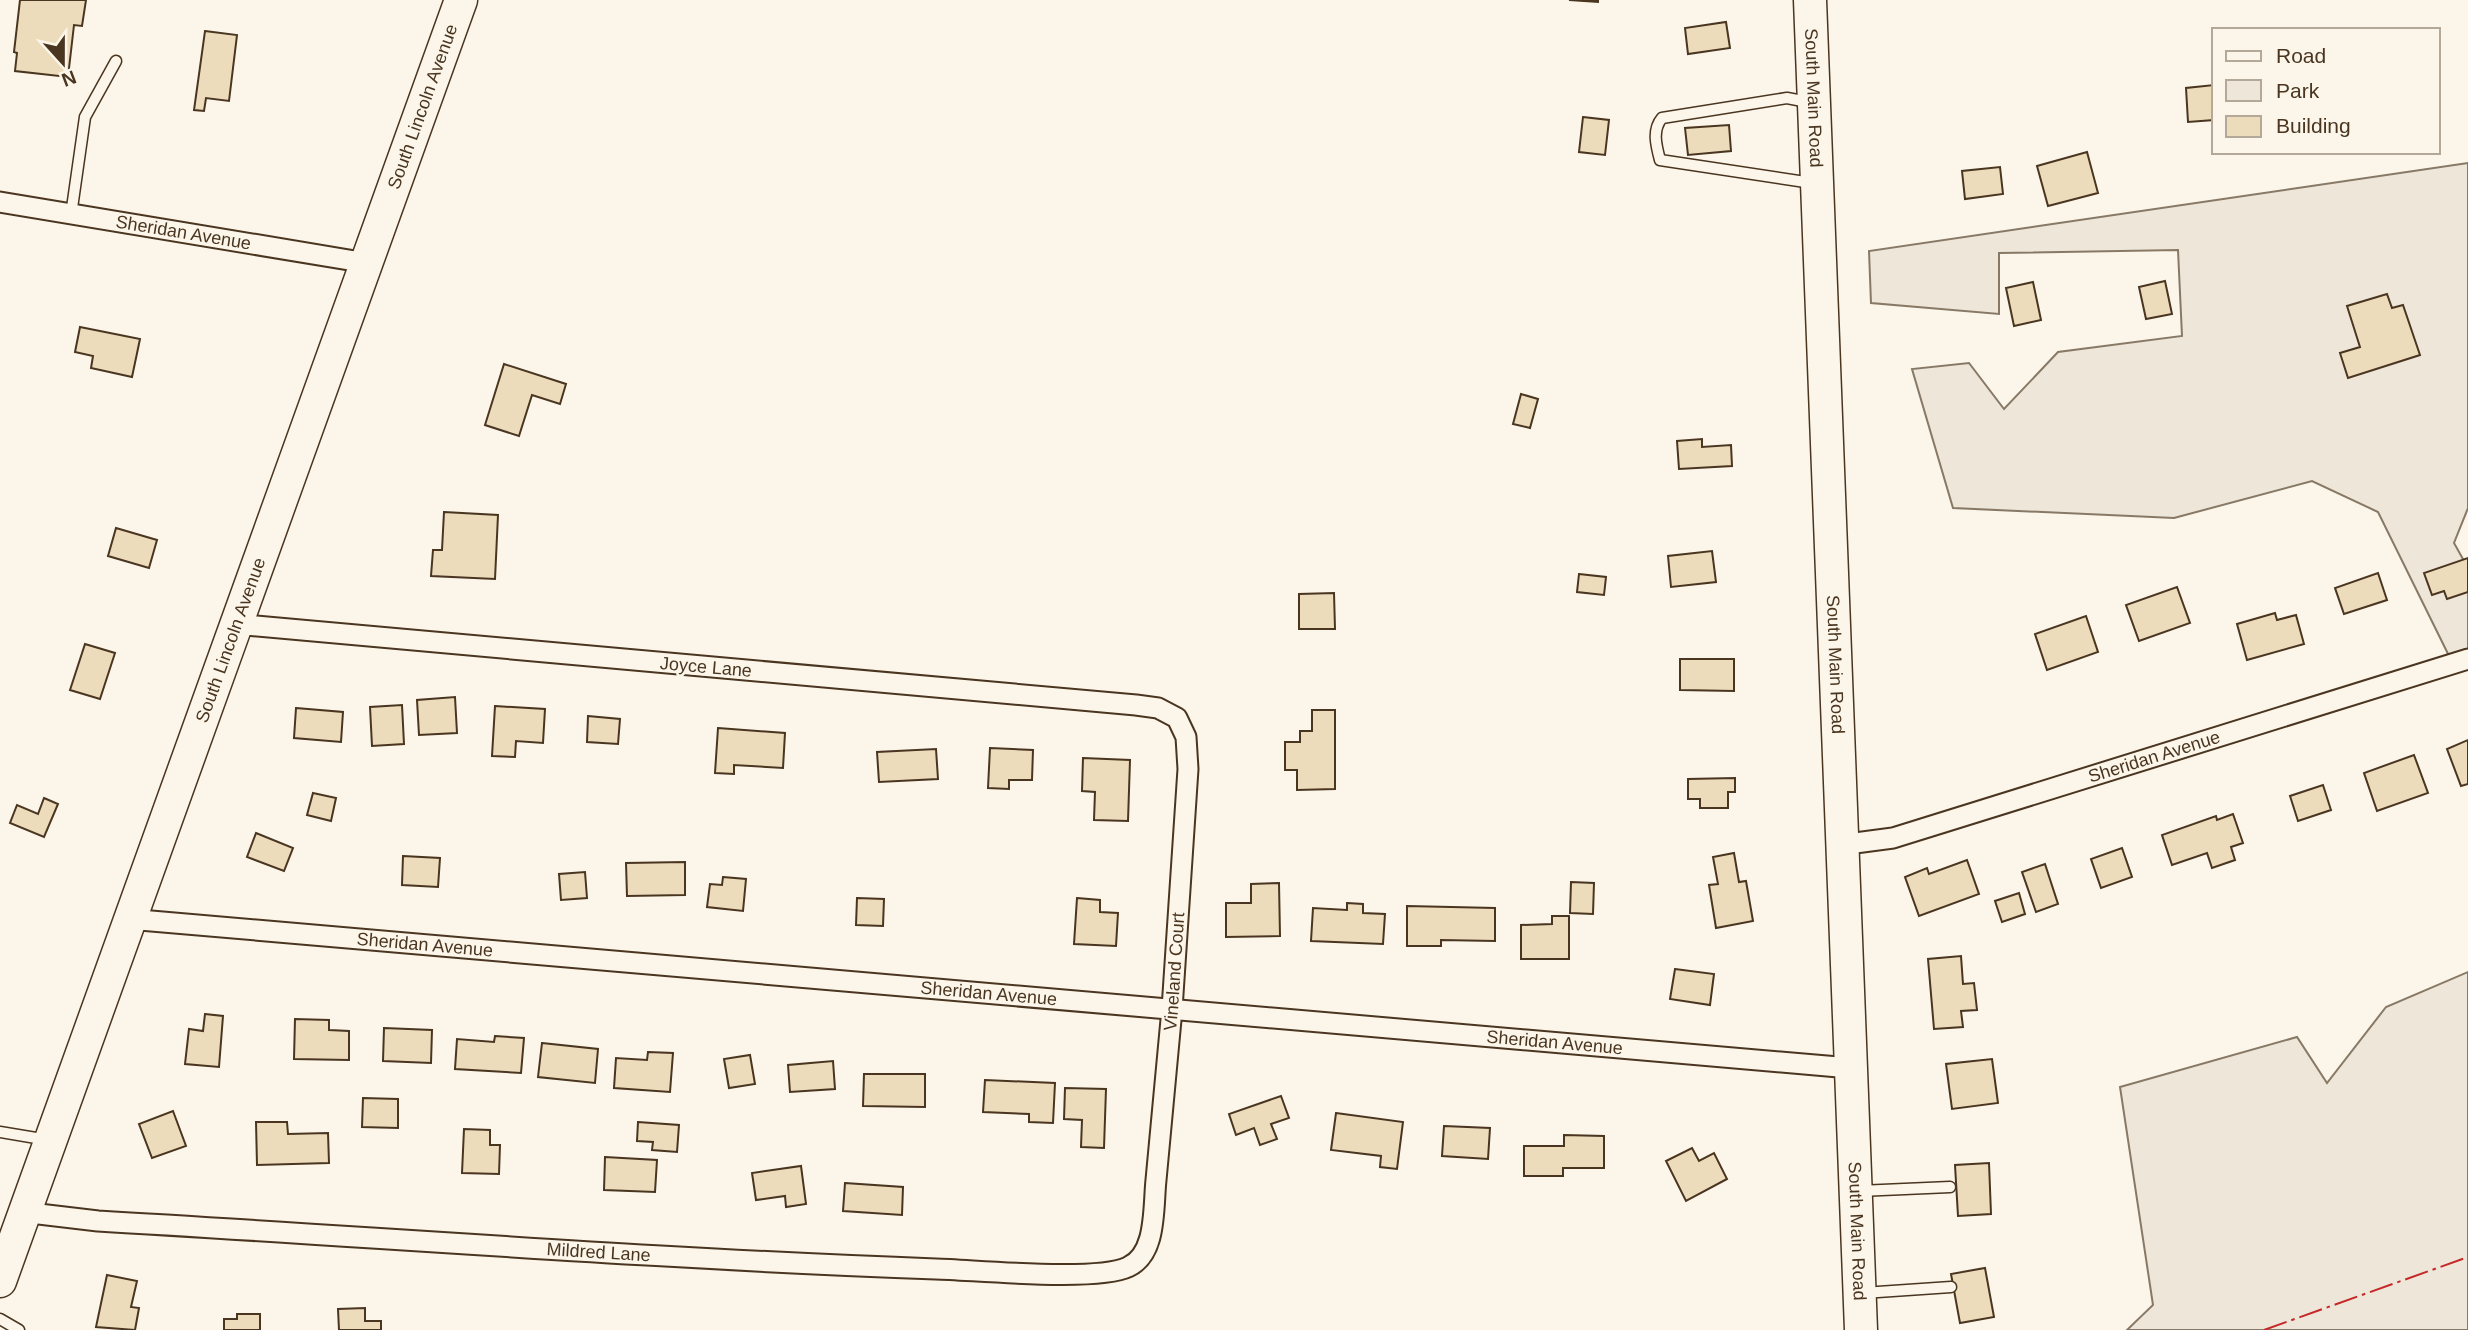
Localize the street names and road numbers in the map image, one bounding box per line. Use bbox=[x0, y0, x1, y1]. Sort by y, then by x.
street label: South Lincoln Avenue bbox=[384, 22, 461, 192]
street label: South Main Road bbox=[1801, 28, 1826, 168]
street label: Sheridan Avenue bbox=[114, 211, 253, 254]
street label: South Lincoln Avenue bbox=[192, 555, 269, 725]
street label: South Main Road bbox=[1823, 595, 1848, 734]
street label: Joyce Lane bbox=[659, 653, 753, 681]
street label: Sheridan Avenue bbox=[2086, 727, 2222, 787]
street label: Vineland Court bbox=[1160, 912, 1188, 1032]
street label: Sheridan Avenue bbox=[356, 929, 494, 961]
street label: Sheridan Avenue bbox=[920, 978, 1058, 1009]
street label: Sheridan Avenue bbox=[1486, 1027, 1624, 1058]
street label: South Main Road bbox=[1845, 1161, 1870, 1301]
street label: Mildred Lane bbox=[546, 1239, 651, 1265]

